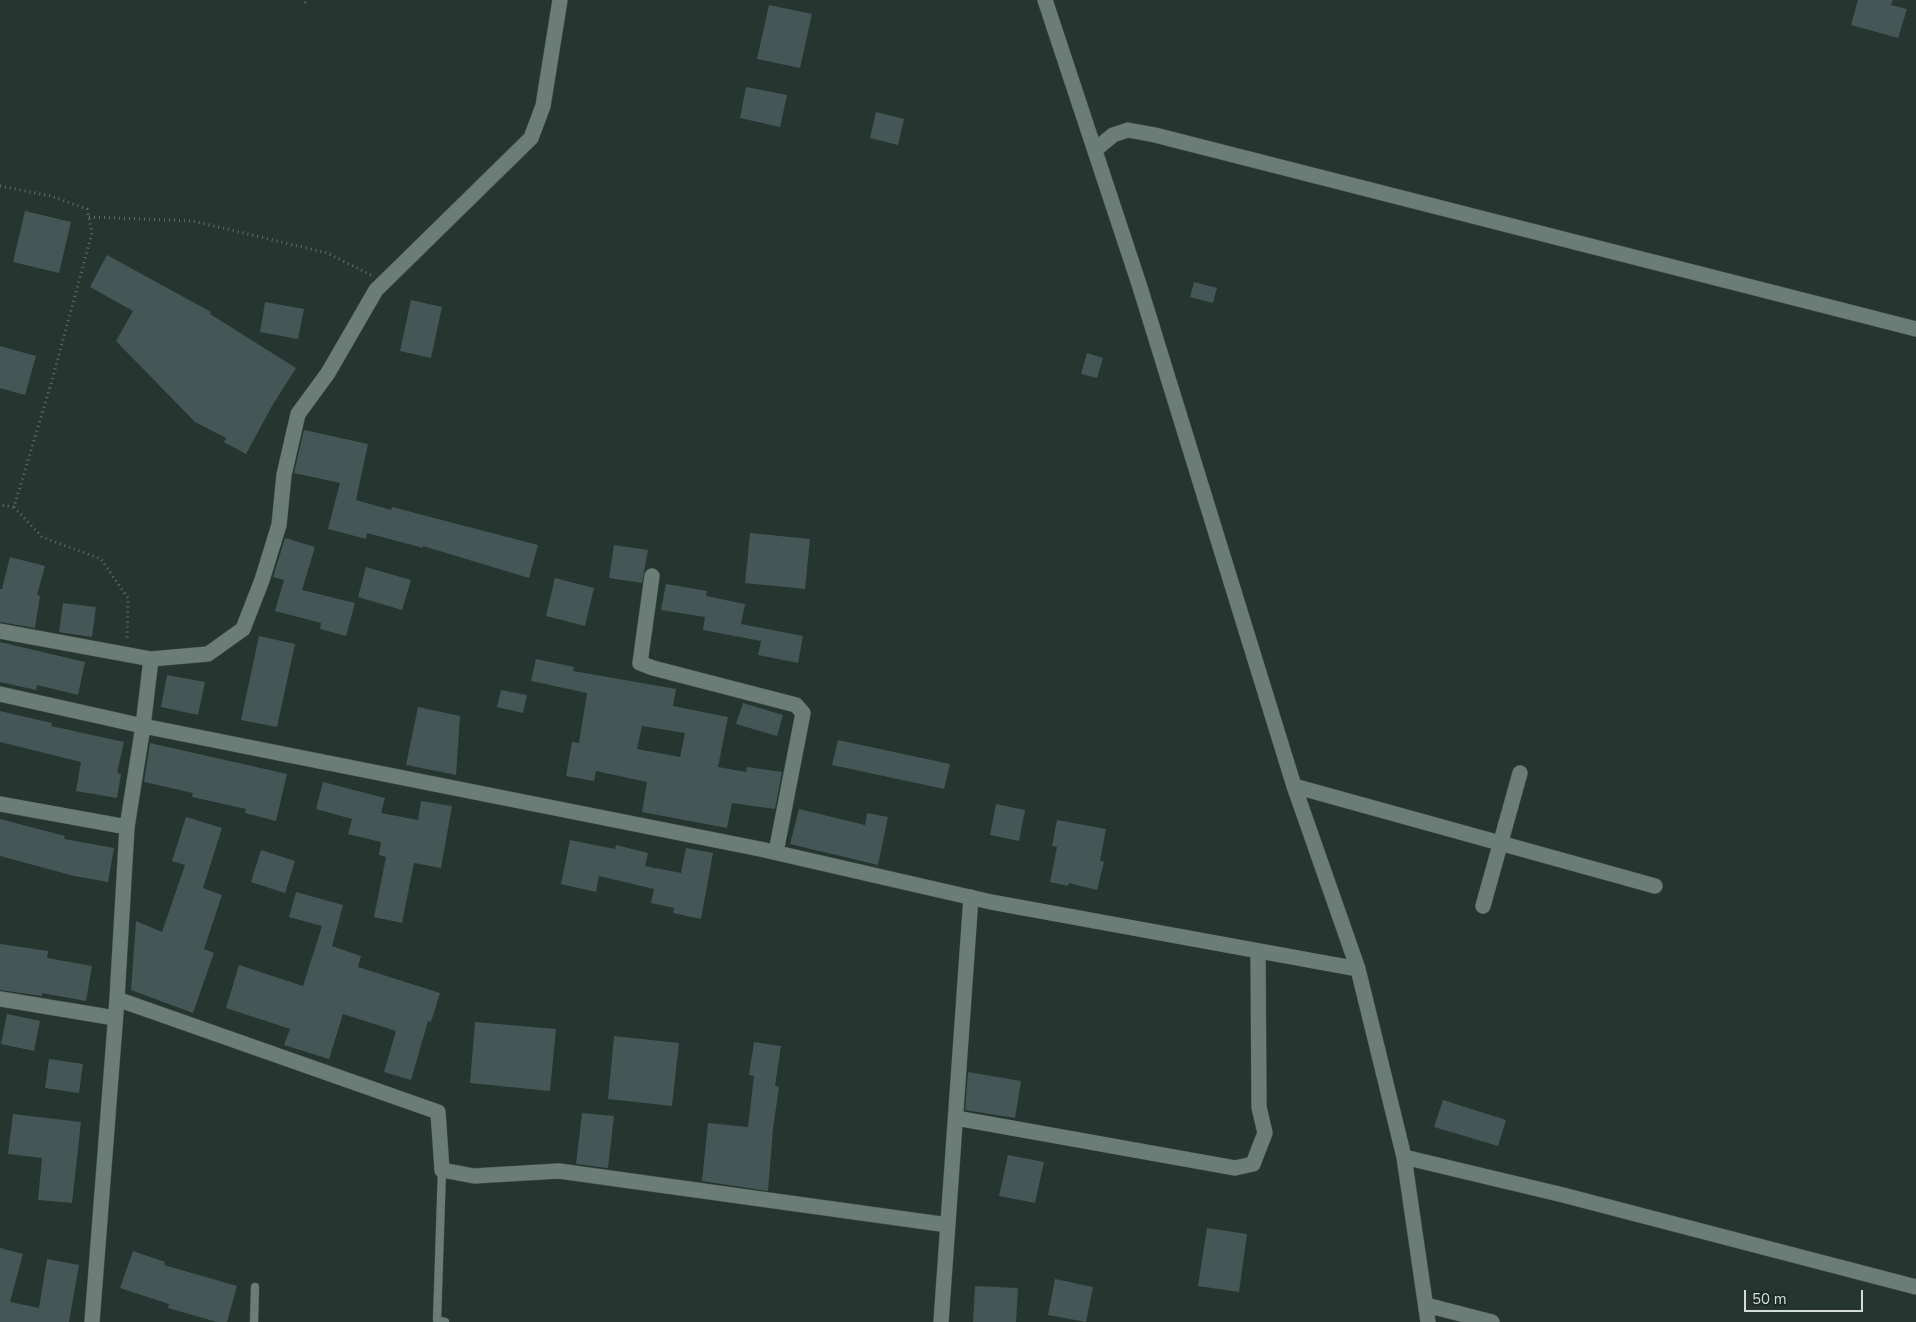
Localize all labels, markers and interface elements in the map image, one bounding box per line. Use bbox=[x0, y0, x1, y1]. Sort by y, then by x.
scale bar bbox=[1746, 1280, 1865, 1312]
text: 50 m bbox=[1752, 1289, 1787, 1309]

